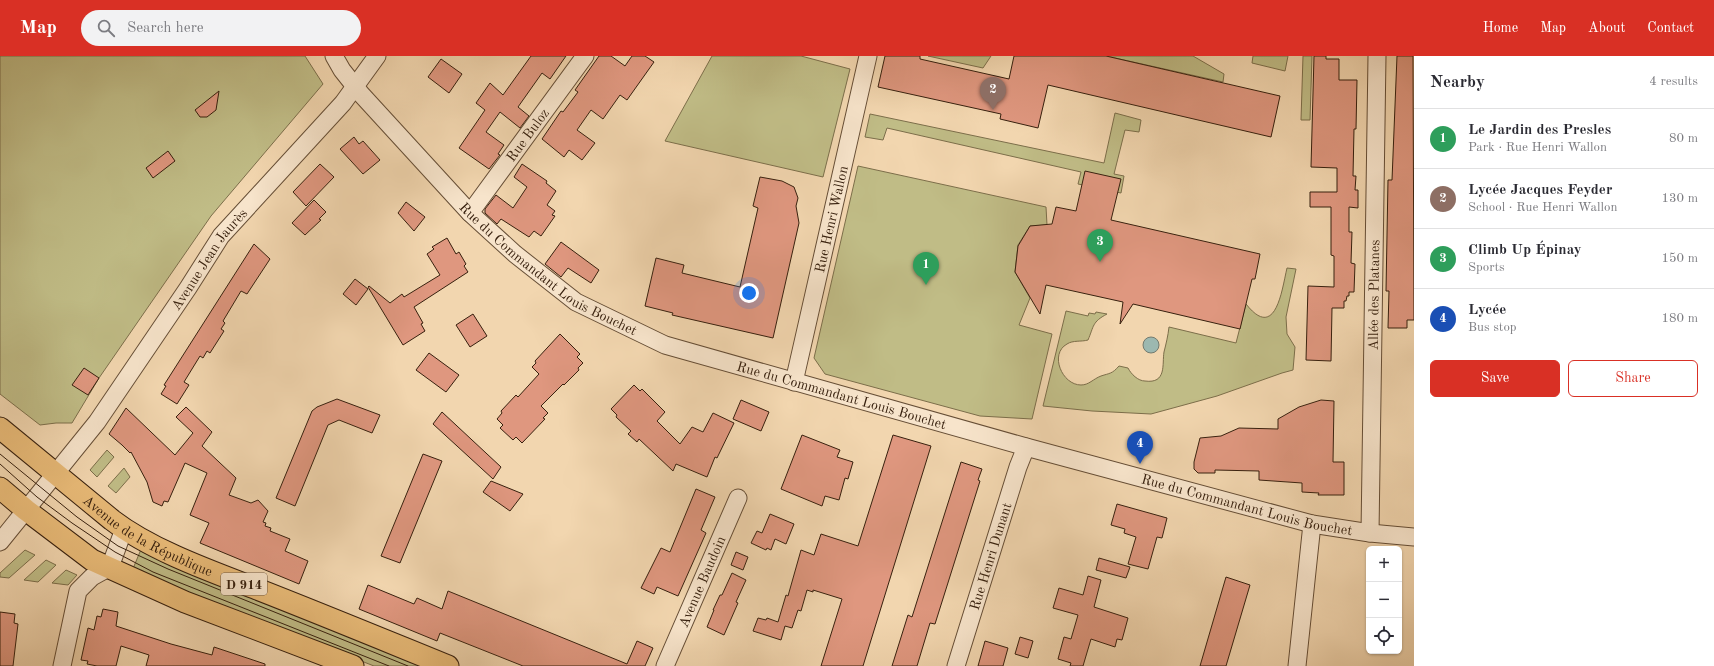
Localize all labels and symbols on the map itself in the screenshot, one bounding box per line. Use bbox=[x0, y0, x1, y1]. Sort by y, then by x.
pin: 2 bbox=[980, 77, 1006, 110]
street label: Rue Buloz bbox=[504, 106, 552, 164]
street label: Rue Henri Wallon bbox=[813, 164, 851, 274]
street label: Rue du Commandant Louis Bouchet bbox=[456, 200, 639, 338]
street label: Avenue Jean Jaurès bbox=[169, 206, 250, 313]
pin: 3 bbox=[1087, 229, 1113, 262]
street label: Allée des Platanes bbox=[1367, 239, 1382, 351]
pin: 1 bbox=[913, 252, 939, 285]
your location bbox=[739, 283, 759, 303]
street label: Rue du Commandant Louis Bouchet bbox=[735, 360, 948, 432]
pin: 4 bbox=[1127, 431, 1153, 464]
street label: Rue du Commandant Louis Bouchet bbox=[1140, 472, 1353, 538]
street label: Avenue de la République bbox=[80, 493, 214, 579]
street label: Rue Henri Dunant bbox=[968, 501, 1014, 612]
street label: Avenue Baudoin bbox=[677, 534, 729, 630]
road number: D 914 bbox=[221, 573, 267, 595]

